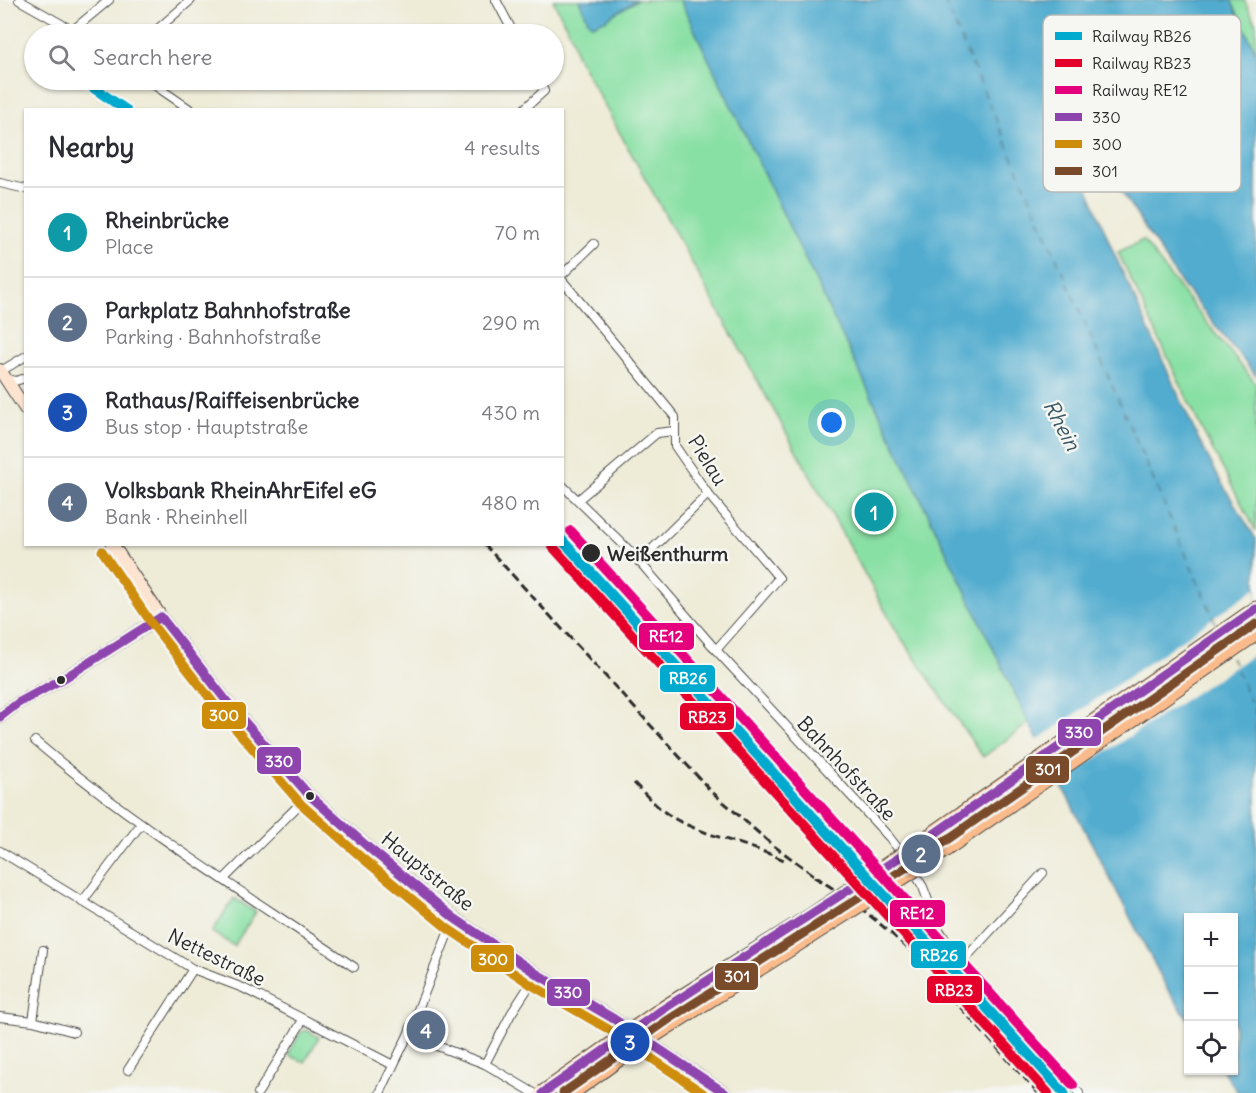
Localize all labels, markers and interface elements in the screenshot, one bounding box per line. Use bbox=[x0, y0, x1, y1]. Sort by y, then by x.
legend bbox=[1043, 15, 1241, 192]
search box bbox=[24, 24, 564, 90]
text: Railway RB26 bbox=[1092, 26, 1192, 46]
icon: search bbox=[45, 41, 78, 74]
text: Search here bbox=[93, 43, 212, 71]
text: Railway RB23 bbox=[1092, 53, 1191, 73]
text: Railway RE12 bbox=[1092, 80, 1188, 100]
text: 330 bbox=[1092, 107, 1121, 127]
text: Nearby bbox=[48, 131, 134, 164]
text: 300 bbox=[1092, 134, 1122, 154]
text: 4 results bbox=[464, 135, 540, 160]
text: 301 bbox=[1092, 161, 1118, 181]
text: Rheinbrücke bbox=[105, 206, 229, 234]
text: 1 bbox=[64, 220, 71, 245]
text: 70 m bbox=[495, 220, 540, 245]
text: Place bbox=[105, 234, 153, 259]
text: Parkplatz Bahnhofstraße bbox=[105, 296, 351, 324]
text: 2 bbox=[62, 310, 73, 335]
text: 290 m bbox=[482, 310, 540, 335]
text: Parking · Bahnhofstraße bbox=[105, 324, 321, 349]
text: Rathaus/Raiffeisenbrücke bbox=[105, 386, 359, 414]
water label: Rhein bbox=[1037, 395, 1087, 456]
text: 3 bbox=[62, 400, 73, 425]
text: 430 m bbox=[482, 400, 540, 425]
your location bbox=[817, 408, 846, 437]
text: Bus stop · Hauptstraße bbox=[105, 414, 308, 439]
street label: Pielau bbox=[683, 430, 733, 490]
text: Volksbank RheinAhrEifel eG bbox=[105, 476, 377, 504]
text: 4 bbox=[62, 490, 73, 515]
text: 480 m bbox=[481, 490, 540, 515]
pin: 1 bbox=[854, 490, 894, 534]
text: Bank · Rheinhell bbox=[105, 504, 248, 529]
place label: Weißenthurm bbox=[607, 541, 729, 566]
marker: Weißenthurm bbox=[580, 542, 602, 564]
line badge: RE12 bbox=[638, 622, 695, 651]
text: RE12 bbox=[649, 626, 684, 646]
line badge: RB26 bbox=[659, 664, 716, 693]
text: RB26 bbox=[669, 668, 707, 688]
unlabelled marker bbox=[55, 674, 67, 686]
line badge: 300 bbox=[201, 701, 247, 730]
line badge: RB23 bbox=[679, 702, 735, 731]
text: 300 bbox=[209, 705, 239, 725]
text: RB23 bbox=[688, 707, 726, 727]
street label: Bahnhofstraße bbox=[792, 711, 902, 825]
line badge: 330 bbox=[1057, 718, 1102, 747]
text: 330 bbox=[1065, 722, 1093, 742]
line badge: 330 bbox=[256, 746, 302, 775]
text: 330 bbox=[265, 751, 293, 771]
line badge: 301 bbox=[1025, 755, 1070, 784]
text: 301 bbox=[1035, 759, 1061, 779]
unlabelled marker bbox=[304, 790, 316, 802]
street label: Hauptstraße bbox=[377, 826, 479, 916]
pin: 2 bbox=[902, 832, 940, 876]
line badge: RE12 bbox=[889, 899, 946, 928]
text: RE12 bbox=[900, 903, 935, 923]
map controls bbox=[1184, 913, 1238, 1075]
button: + bbox=[1184, 913, 1238, 967]
street label: Nettestraße bbox=[164, 923, 270, 991]
line badge: RB26 bbox=[910, 940, 967, 969]
line badge: 300 bbox=[470, 944, 515, 973]
text: RB26 bbox=[920, 945, 958, 965]
text: 300 bbox=[478, 949, 508, 969]
line badge: 301 bbox=[714, 962, 759, 991]
text: 301 bbox=[724, 966, 750, 986]
button: − bbox=[1184, 967, 1238, 1021]
line badge: RB23 bbox=[926, 975, 983, 1004]
line badge: 330 bbox=[546, 978, 591, 1007]
text: RB23 bbox=[935, 980, 973, 1000]
text: 330 bbox=[554, 982, 582, 1002]
pin: 4 bbox=[406, 1008, 446, 1052]
pin: 3 bbox=[610, 1020, 650, 1064]
button: locate bbox=[1184, 1021, 1238, 1075]

